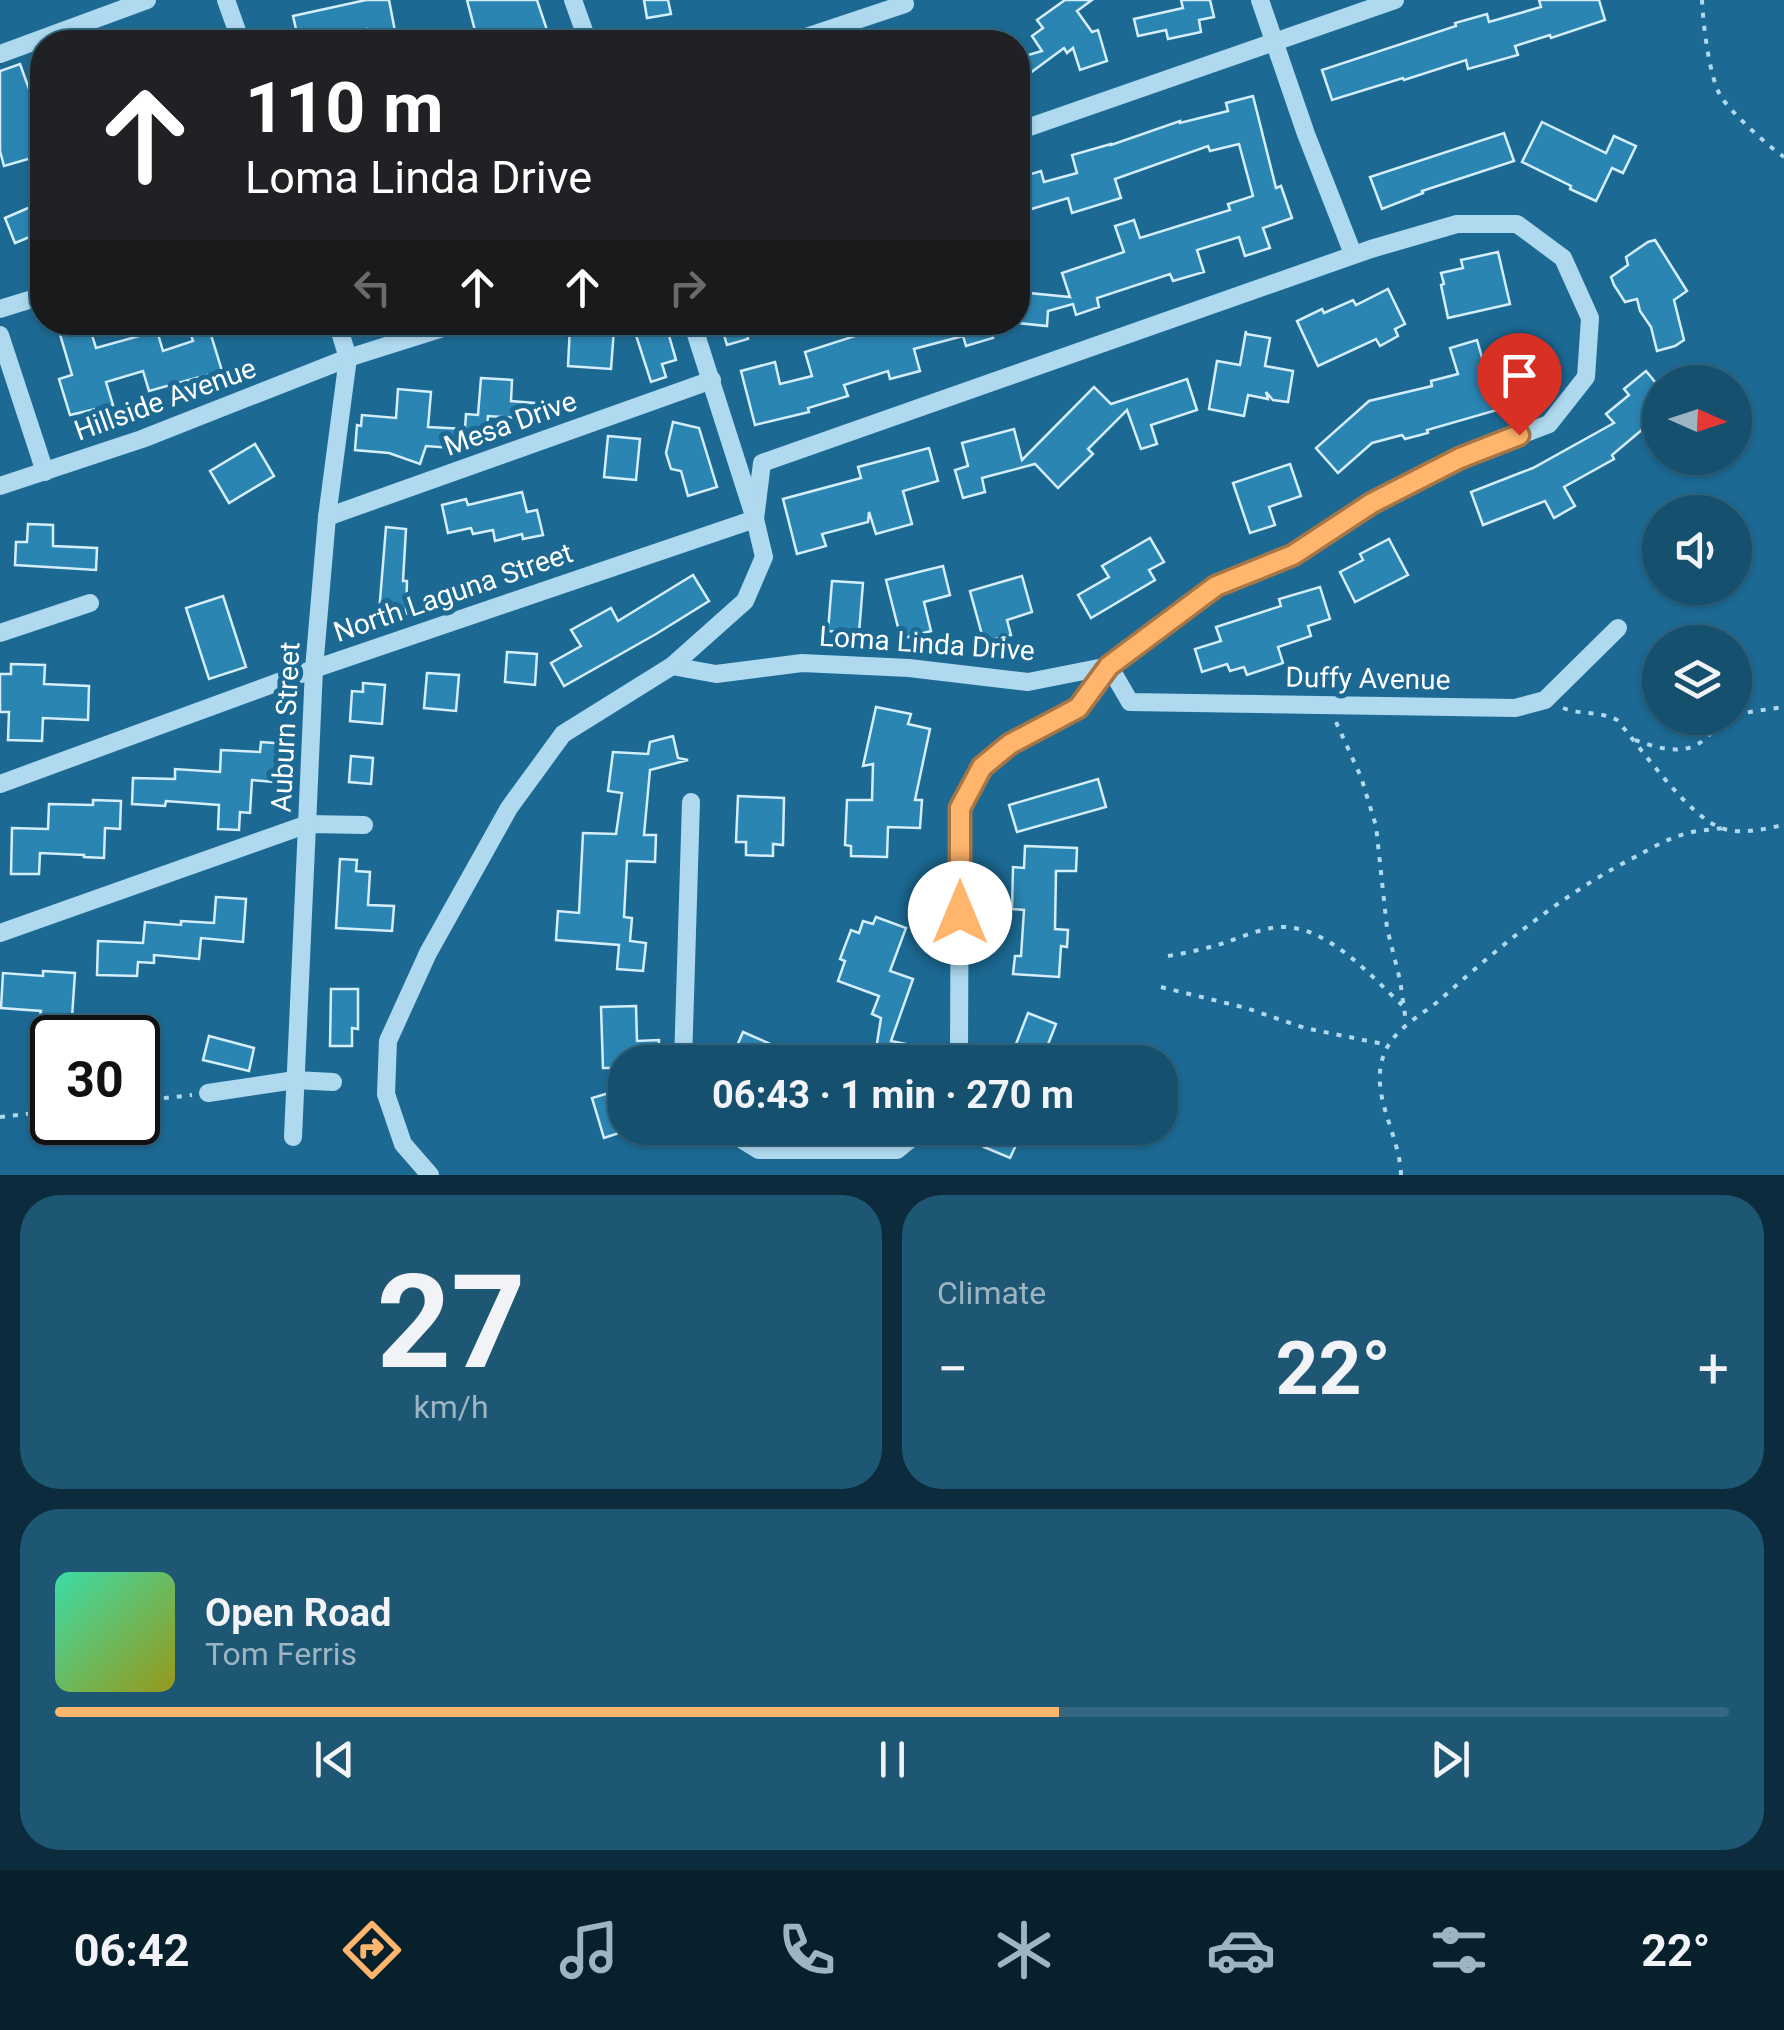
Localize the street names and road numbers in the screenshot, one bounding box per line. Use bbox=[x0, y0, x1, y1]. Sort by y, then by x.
street label: Hillside Avenue bbox=[70, 351, 260, 448]
street label: Mesa Drive bbox=[439, 384, 581, 463]
street label: North Laguna Street bbox=[329, 536, 577, 649]
street label: Loma Linda Drive bbox=[818, 620, 1036, 667]
street label: Auburn Street bbox=[265, 641, 306, 813]
street label: Duffy Avenue bbox=[1285, 661, 1451, 696]

